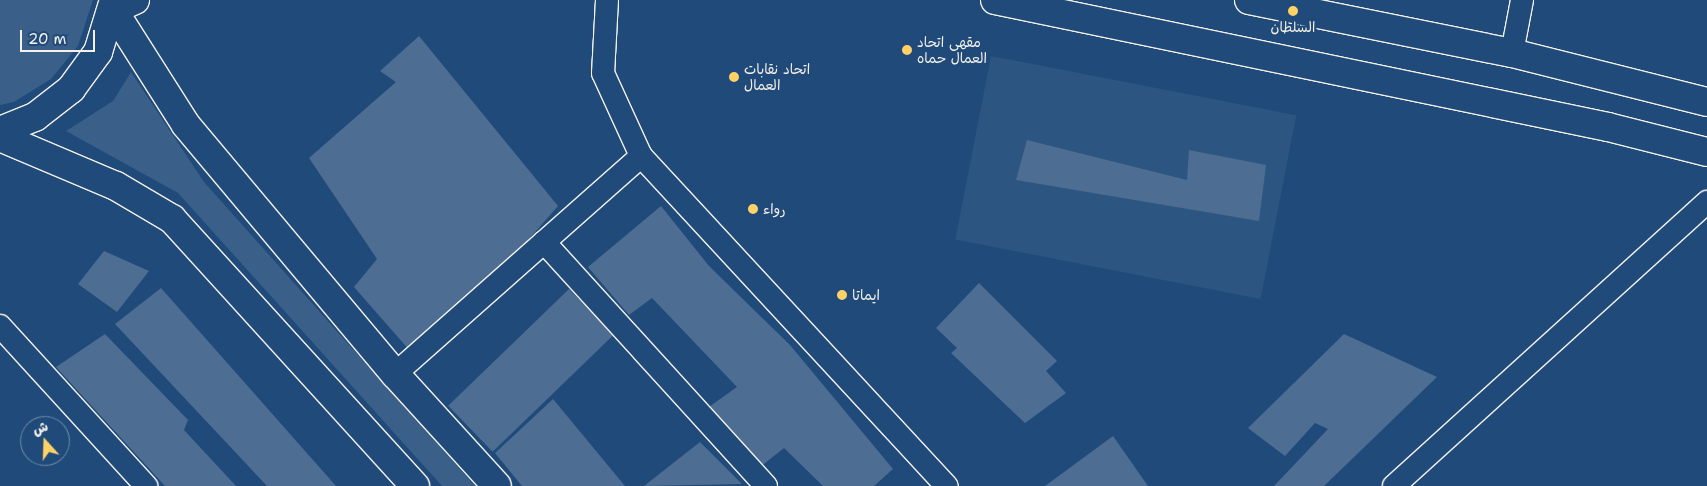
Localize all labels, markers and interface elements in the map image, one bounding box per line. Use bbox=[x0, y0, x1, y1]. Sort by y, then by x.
marker: السلطان bbox=[1287, 5, 1299, 17]
place label: السلطان bbox=[1271, 19, 1315, 35]
scale bar bbox=[22, 20, 98, 52]
text: 20 m bbox=[28, 29, 67, 49]
place label: مقهى اتحاد العمال حماه bbox=[917, 34, 987, 66]
marker: مقهى اتحاد العمال حماه bbox=[901, 44, 913, 56]
place label: اتحاد نقابات العمال bbox=[744, 61, 810, 94]
marker: اتحاد نقابات العمال bbox=[728, 71, 740, 83]
place label: رواء bbox=[763, 201, 786, 217]
marker: رواء bbox=[747, 203, 759, 215]
place label: ايماتا bbox=[852, 287, 880, 303]
marker: ايماتا bbox=[836, 289, 848, 301]
north arrow bbox=[20, 416, 70, 466]
text: ش bbox=[30, 417, 51, 439]

